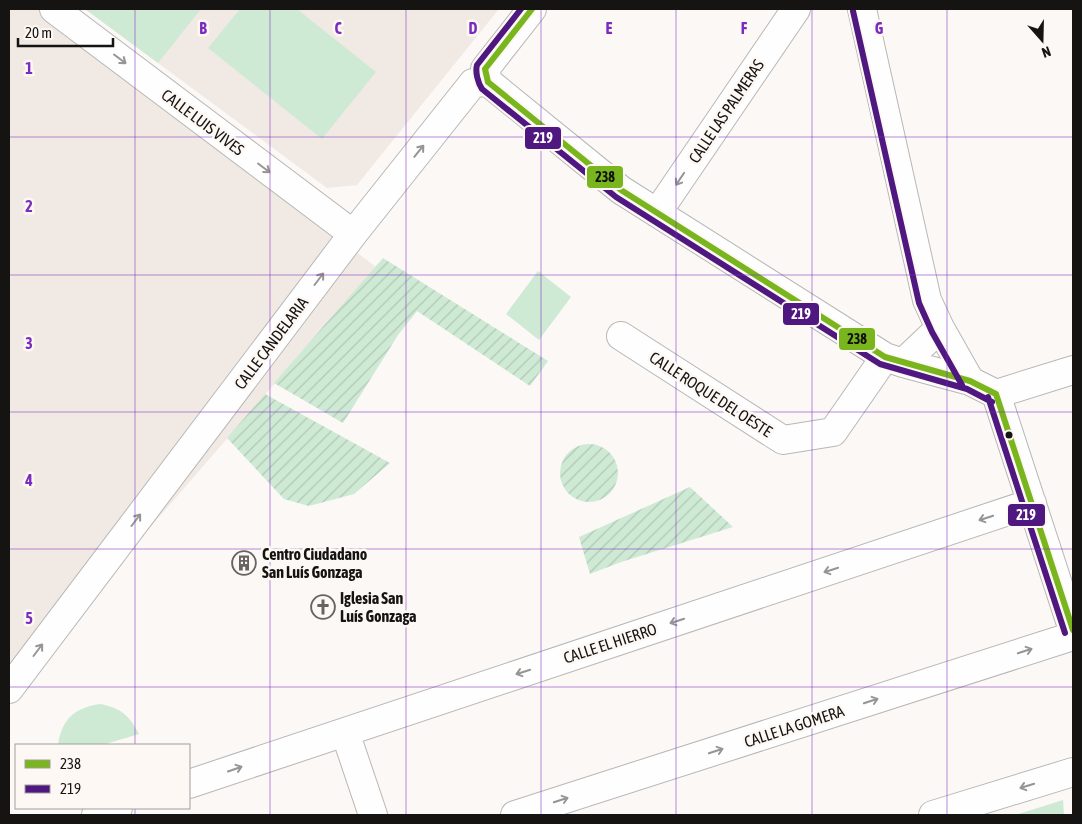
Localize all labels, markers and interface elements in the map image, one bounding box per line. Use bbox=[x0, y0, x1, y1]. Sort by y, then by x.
scale bar bbox=[18, 15, 112, 47]
north arrow bbox=[1017, 15, 1067, 65]
text: B bbox=[199, 19, 207, 37]
text: C bbox=[334, 19, 342, 37]
text: D bbox=[469, 19, 478, 37]
text: E bbox=[606, 19, 613, 37]
text: F bbox=[741, 19, 748, 37]
text: G bbox=[875, 19, 884, 37]
text: 20 m bbox=[25, 24, 52, 41]
text: N bbox=[1040, 43, 1053, 61]
one-way arrow bbox=[113, 54, 127, 64]
street label: CALLE LAS PALMERAS bbox=[685, 56, 767, 166]
text: 1 bbox=[25, 59, 33, 77]
street label: CALLE LUIS VIVES bbox=[158, 85, 248, 159]
line badge: 219 bbox=[524, 126, 562, 150]
text: 219 bbox=[533, 130, 553, 146]
one-way arrow bbox=[413, 145, 424, 158]
one-way arrow bbox=[257, 162, 270, 173]
line badge: 238 bbox=[586, 165, 624, 189]
text: 238 bbox=[595, 169, 615, 185]
one-way arrow bbox=[675, 172, 685, 186]
text: 2 bbox=[25, 197, 33, 215]
one-way arrow bbox=[314, 272, 324, 286]
street label: CALLE CANDELARIA bbox=[231, 293, 312, 393]
line badge: 219 bbox=[782, 302, 820, 326]
text: 219 bbox=[791, 306, 811, 322]
line badge: 238 bbox=[838, 327, 876, 351]
text: 238 bbox=[847, 331, 867, 347]
text: 3 bbox=[25, 334, 33, 352]
street label: CALLE ROQUE DEL OESTE bbox=[646, 348, 776, 440]
unlabelled marker bbox=[1004, 430, 1014, 440]
text: 4 bbox=[24, 471, 33, 489]
line badge: 219 bbox=[1007, 503, 1046, 527]
text: 219 bbox=[1016, 507, 1036, 523]
one-way arrow bbox=[131, 514, 142, 527]
one-way arrow bbox=[978, 514, 994, 524]
place label: Centro Ciudadano San Luís Gonzaga bbox=[262, 545, 368, 581]
building icon: Centro Ciudadano San Luís Gonzaga bbox=[231, 550, 257, 576]
one-way arrow bbox=[824, 565, 840, 575]
place label: Iglesia San Luís Gonzaga bbox=[340, 589, 416, 625]
church icon: Iglesia San Luís Gonzaga bbox=[310, 594, 336, 620]
text: 5 bbox=[25, 609, 33, 627]
one-way arrow bbox=[670, 617, 686, 626]
street label: CALLE EL HIERRO bbox=[561, 619, 659, 667]
one-way arrow bbox=[33, 643, 43, 657]
one-way arrow bbox=[1017, 646, 1033, 655]
one-way arrow bbox=[515, 668, 531, 678]
one-way arrow bbox=[862, 696, 878, 705]
street label: CALLE LA GOMERA bbox=[742, 701, 846, 751]
legend bbox=[15, 744, 190, 809]
one-way arrow bbox=[708, 745, 724, 755]
text: 238 bbox=[60, 755, 81, 772]
one-way arrow bbox=[227, 763, 243, 773]
text: 219 bbox=[60, 780, 81, 797]
one-way arrow bbox=[1019, 782, 1035, 792]
one-way arrow bbox=[553, 795, 569, 805]

